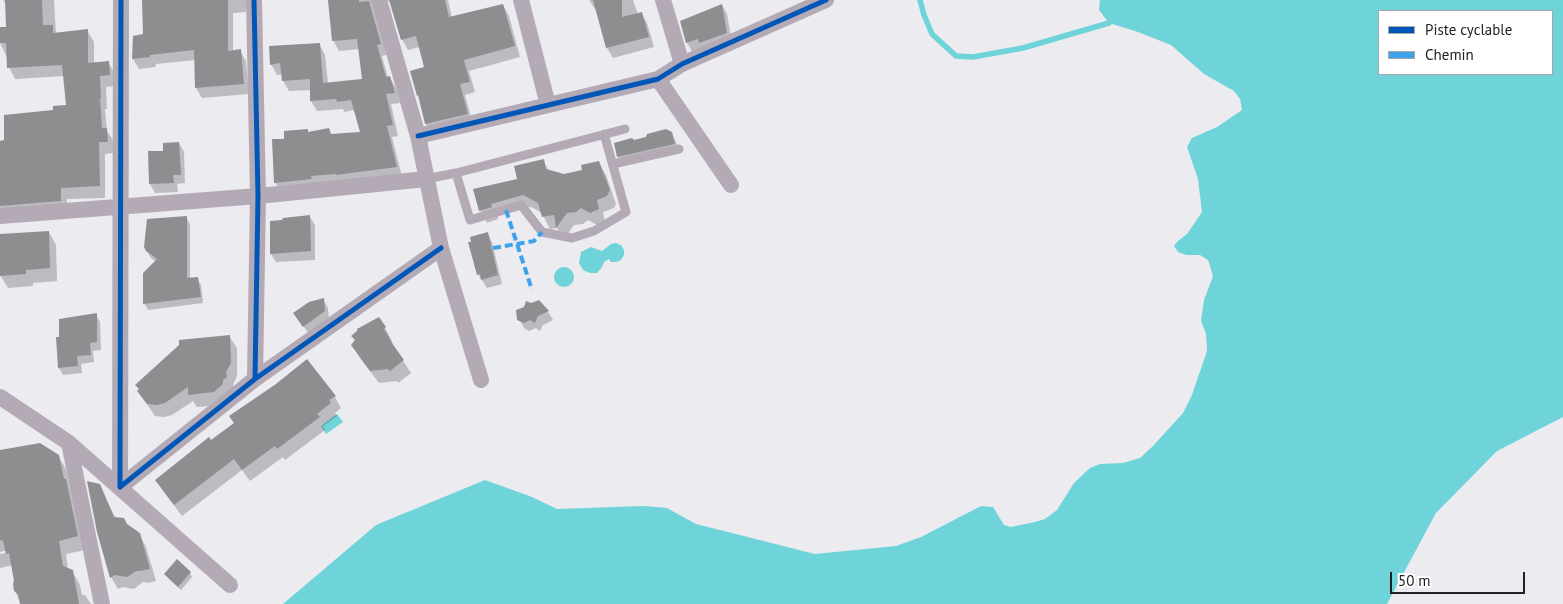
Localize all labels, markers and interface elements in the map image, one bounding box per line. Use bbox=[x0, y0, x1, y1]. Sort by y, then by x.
legend bbox=[1378, 10, 1553, 75]
text: Piste cyclable bbox=[1425, 20, 1512, 39]
text: Chemin bbox=[1425, 45, 1474, 64]
scale bar bbox=[1393, 562, 1528, 594]
text: 50 m bbox=[1398, 571, 1431, 590]

